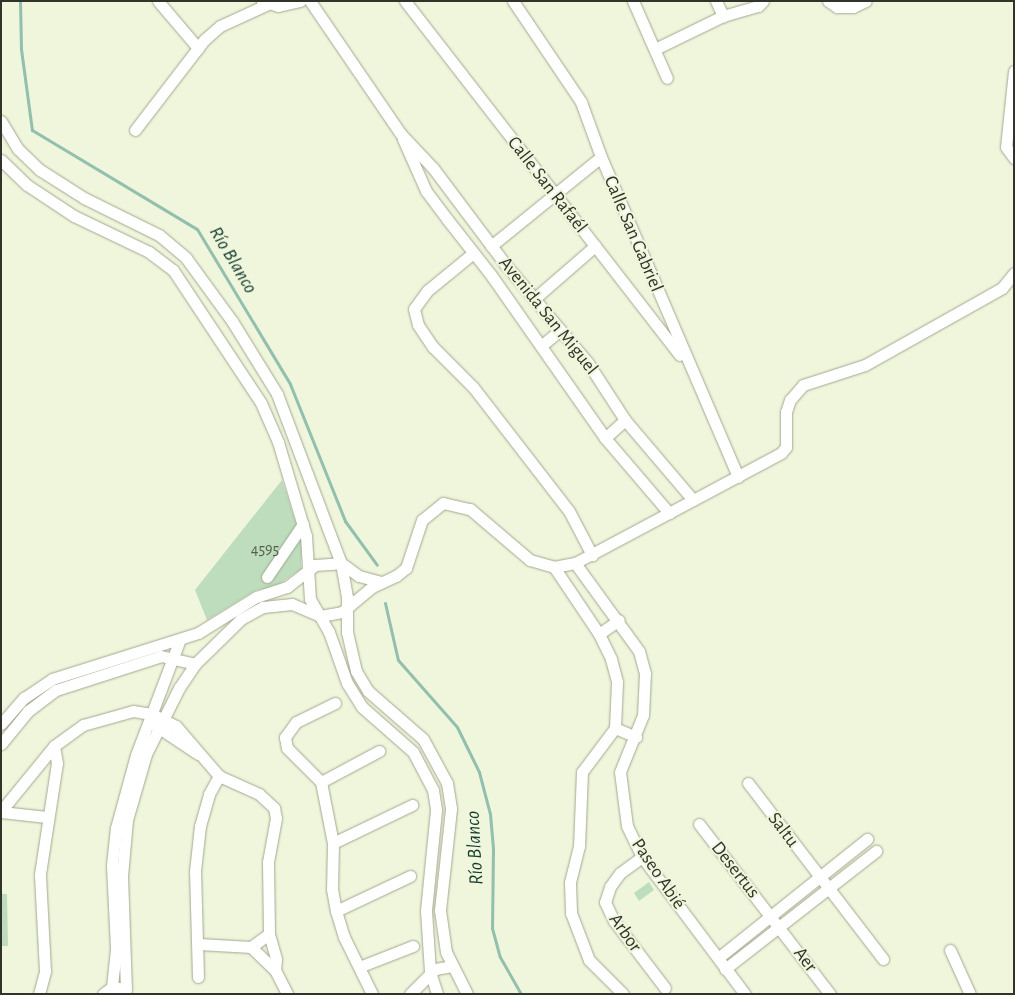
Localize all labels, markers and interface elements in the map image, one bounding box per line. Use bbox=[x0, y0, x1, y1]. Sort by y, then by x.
street label: Calle San Rafaél bbox=[502, 132, 592, 238]
street label: Calle San Gabriel bbox=[598, 173, 668, 295]
water label: Río Blanco bbox=[204, 222, 262, 298]
street label: Avenida San Miguel bbox=[493, 252, 603, 380]
house number: 4595 bbox=[251, 539, 279, 559]
street label: Saltu bbox=[763, 808, 803, 852]
water label: Río Blanco bbox=[461, 810, 489, 886]
street label: Paseo Abié bbox=[626, 834, 690, 914]
street label: Desertus bbox=[706, 837, 764, 903]
street label: Arbor bbox=[604, 909, 646, 957]
street label: Aer bbox=[788, 943, 822, 977]

